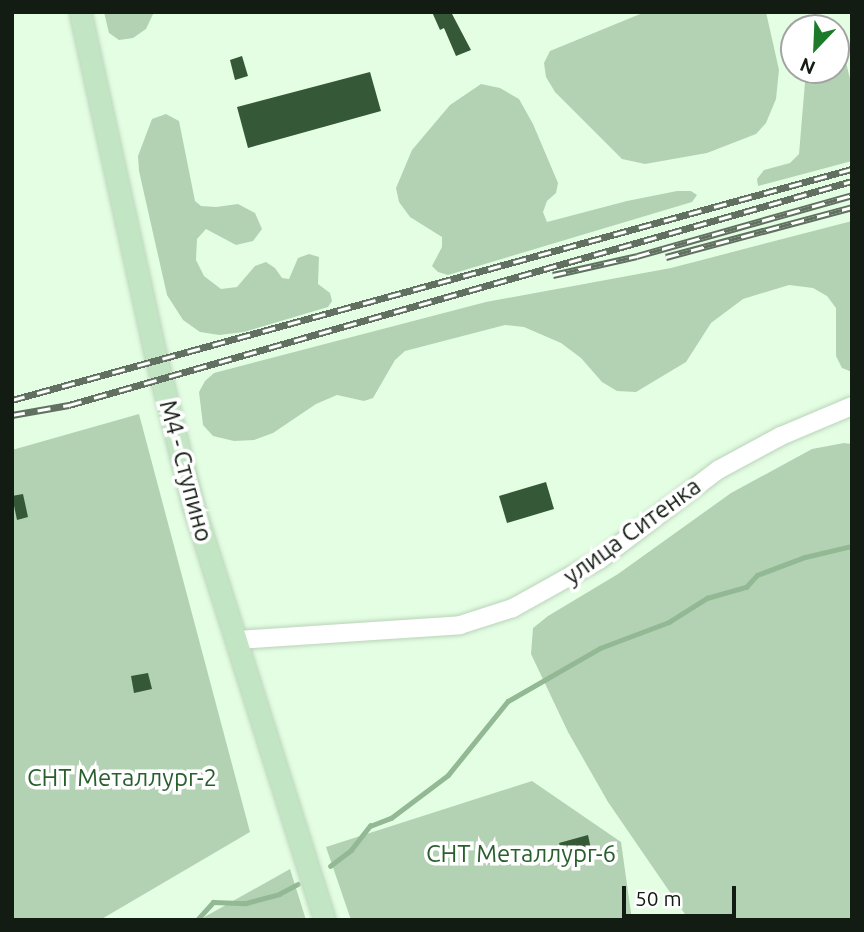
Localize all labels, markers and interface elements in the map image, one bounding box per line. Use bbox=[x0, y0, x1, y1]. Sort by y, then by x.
north arrow bbox=[780, 14, 850, 84]
text: N bbox=[797, 54, 818, 79]
street label: М4 - Ступино bbox=[153, 397, 219, 545]
street label: улица Ситенка bbox=[558, 472, 706, 590]
park label: СНТ Металлург-2 bbox=[27, 764, 217, 792]
park label: СНТ Металлург-6 bbox=[426, 840, 616, 868]
scale bar bbox=[626, 872, 740, 916]
text: 50 m bbox=[635, 886, 682, 910]

